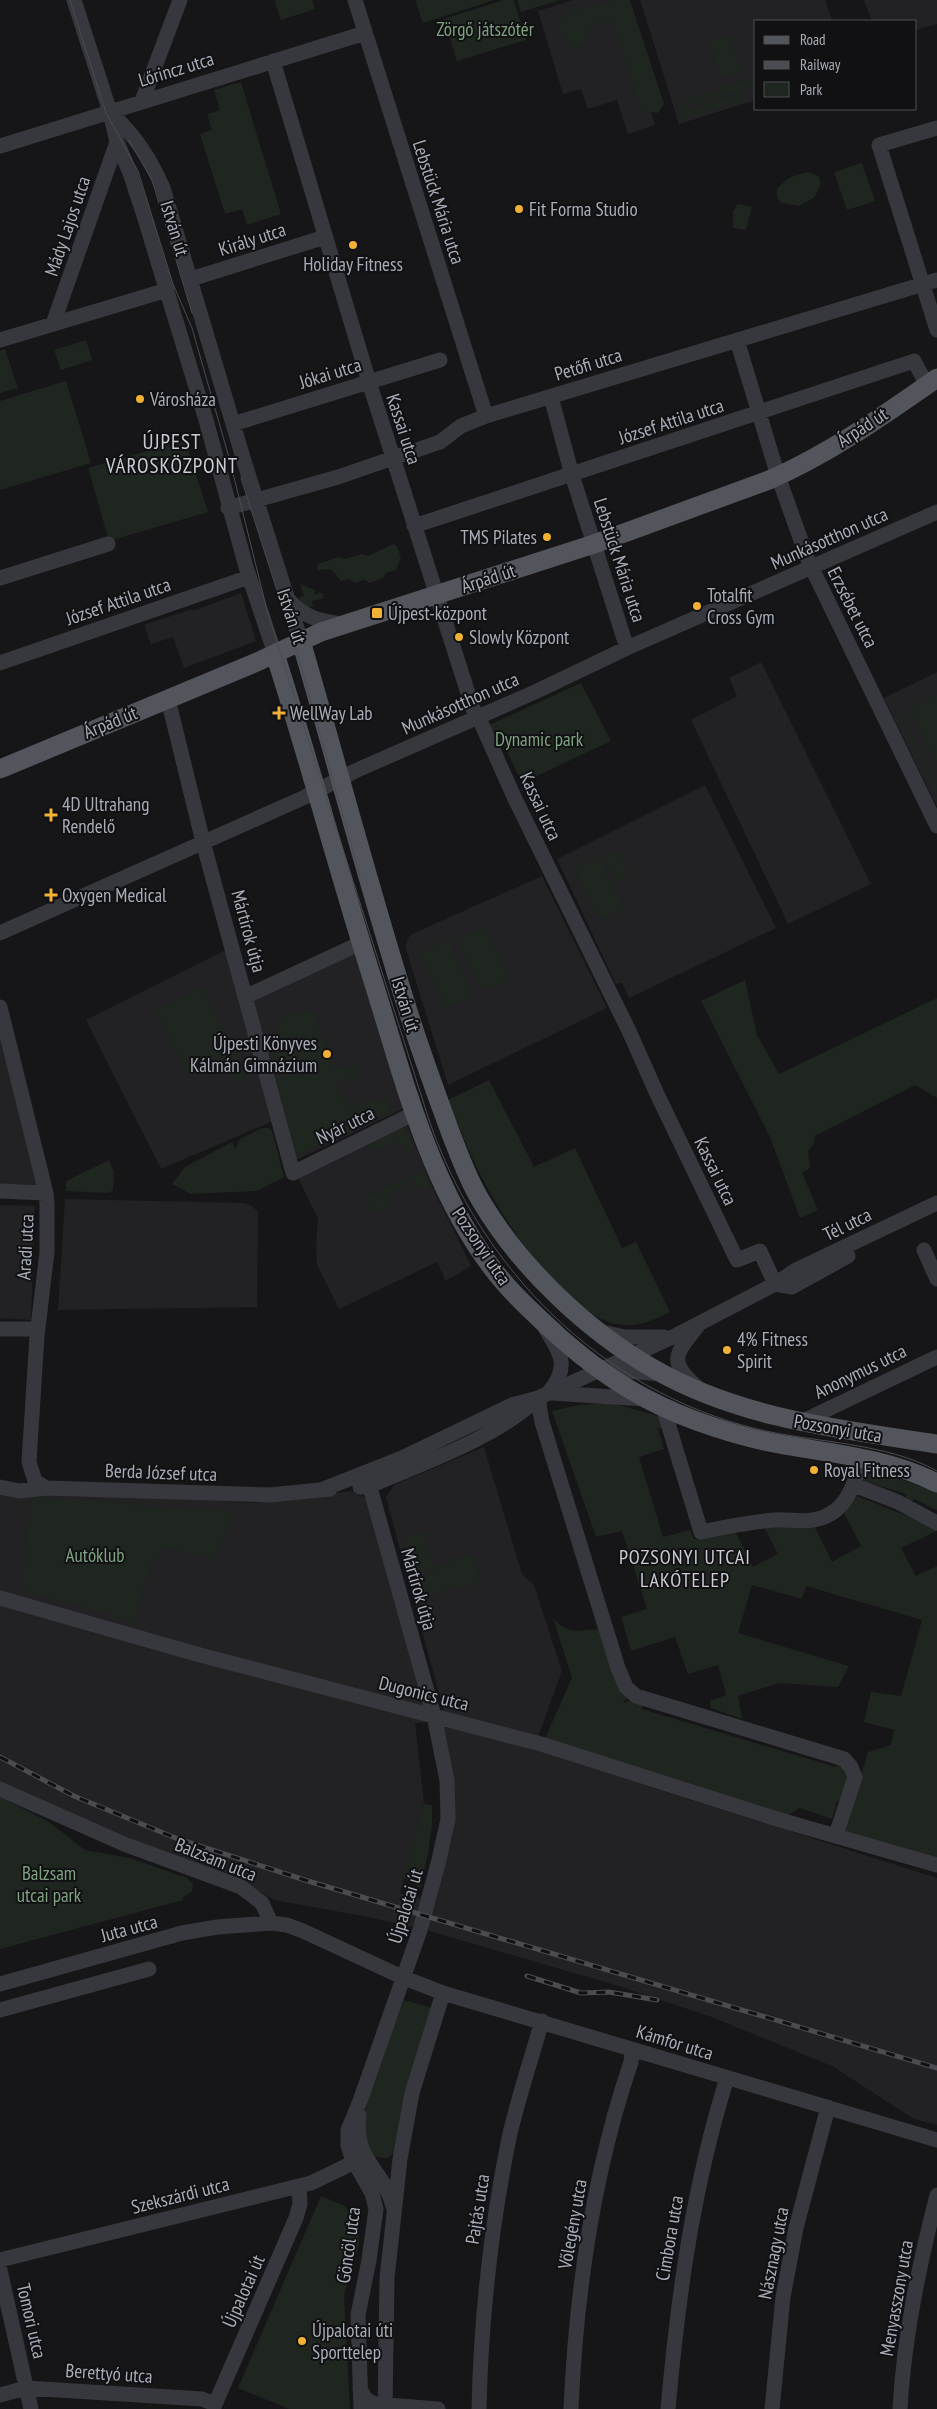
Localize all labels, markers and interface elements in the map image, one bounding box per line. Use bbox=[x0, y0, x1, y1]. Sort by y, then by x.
park label: Zörgő játszótér bbox=[436, 17, 535, 41]
legend bbox=[754, 20, 917, 110]
text: Road bbox=[800, 30, 826, 49]
street label: Lőrincz utca bbox=[135, 46, 217, 92]
text: Railway bbox=[800, 55, 841, 74]
text: Park bbox=[800, 80, 822, 99]
street label: Lebstück Mária utca bbox=[408, 137, 470, 267]
street label: Mády Lajos utca bbox=[39, 173, 95, 279]
street label: István út bbox=[155, 197, 195, 259]
place label: Fit Forma Studio bbox=[529, 197, 638, 221]
marker: Fit Forma Studio bbox=[513, 203, 525, 215]
street label: Király utca bbox=[215, 217, 289, 261]
marker: Holiday Fitness bbox=[347, 239, 359, 251]
place label: Holiday Fitness bbox=[303, 252, 403, 276]
street label: Petőfi utca bbox=[551, 342, 625, 386]
street label: Jókai utca bbox=[295, 352, 364, 394]
place label: Városháza bbox=[149, 387, 216, 411]
street label: Kassai utca bbox=[381, 391, 427, 467]
marker: Városháza bbox=[134, 393, 146, 405]
street label: József Attila utca bbox=[614, 393, 727, 450]
street label: Árpád út bbox=[832, 401, 893, 452]
district label: ÚJPEST VÁROSKÖZPONT bbox=[105, 428, 238, 479]
street label: Lebstück Mária utca bbox=[589, 495, 651, 625]
street label: Munkásotthon utca bbox=[767, 502, 891, 574]
place label: TMS Pilates bbox=[460, 525, 537, 549]
marker: TMS Pilates bbox=[541, 531, 553, 543]
street label: Árpád út bbox=[458, 558, 519, 598]
street label: Erzsébet utca bbox=[822, 563, 884, 651]
street label: József Attila utca bbox=[62, 572, 173, 630]
place label: Totalfit Cross Gym bbox=[707, 583, 775, 629]
street label: István út bbox=[272, 585, 312, 647]
marker: Totalfit Cross Gym bbox=[691, 600, 703, 612]
place label: Újpest-központ bbox=[388, 601, 488, 625]
marker: Újpest-központ bbox=[370, 606, 384, 620]
place label: Slowly Központ bbox=[469, 625, 570, 649]
marker: Slowly Központ bbox=[453, 631, 465, 643]
street label: Munkásotthon utca bbox=[398, 667, 522, 739]
street label: Árpád út bbox=[80, 700, 141, 744]
place label: WellWay Lab bbox=[290, 701, 373, 725]
marker: WellWay Lab bbox=[272, 706, 286, 720]
park label: Dynamic park bbox=[495, 727, 584, 751]
street label: Kassai utca bbox=[515, 768, 567, 844]
place label: 4D Ultrahang Rendelő bbox=[62, 792, 149, 838]
marker: 4D Ultrahang Rendelő bbox=[44, 808, 58, 822]
place label: Oxygen Medical bbox=[62, 883, 167, 907]
street label: Mártírok útja bbox=[227, 887, 271, 975]
marker: Oxygen Medical bbox=[44, 888, 58, 902]
street label: István út bbox=[386, 973, 426, 1035]
place label: Újpesti Könyves Kálmán Gimnázium bbox=[190, 1031, 317, 1077]
marker: Újpesti Könyves Kálmán Gimnázium bbox=[321, 1048, 333, 1060]
street label: Nyár utca bbox=[312, 1101, 378, 1149]
street label: Kassai utca bbox=[689, 1133, 743, 1209]
street label: Pozsonyi utca bbox=[447, 1202, 517, 1290]
street label: Tél utca bbox=[819, 1202, 875, 1246]
street label: Aradi utca bbox=[11, 1213, 39, 1281]
place label: 4% Fitness Spirit bbox=[737, 1327, 808, 1373]
street label: Anonymus utca bbox=[810, 1338, 910, 1404]
marker: 4% Fitness Spirit bbox=[721, 1344, 733, 1356]
street label: Pozsonyi utca bbox=[792, 1408, 884, 1448]
street label: Berda József utca bbox=[105, 1458, 217, 1486]
place label: Royal Fitness bbox=[824, 1458, 910, 1482]
marker: Royal Fitness bbox=[808, 1464, 820, 1476]
park label: Autóklub bbox=[66, 1543, 124, 1567]
district label: POZSONYI UTCAI LAKÓTELEP bbox=[619, 1544, 751, 1593]
street label: Mártírok útja bbox=[396, 1545, 442, 1633]
street label: Dugonics utca bbox=[376, 1670, 472, 1716]
street label: Balzsam utca bbox=[172, 1832, 260, 1886]
park label: Balzsam utcai park bbox=[17, 1861, 82, 1907]
street label: Újpalotai út bbox=[382, 1865, 428, 1946]
street label: Juta utca bbox=[97, 1909, 160, 1947]
street label: Kámfor utca bbox=[634, 2019, 716, 2065]
street label: Szekszárdi utca bbox=[129, 2171, 231, 2219]
street label: Pajtás utca bbox=[460, 2172, 494, 2246]
street label: Vőlegény utca bbox=[552, 2177, 592, 2272]
street label: Cimbora utca bbox=[650, 2193, 688, 2283]
street label: Göncöl utca bbox=[331, 2205, 365, 2285]
street label: Násznagy utca bbox=[752, 2205, 794, 2301]
street label: Menyasszony utca bbox=[874, 2238, 918, 2358]
street label: Újpalotai út bbox=[216, 2250, 270, 2331]
street label: Tomori utca bbox=[12, 2281, 52, 2361]
place label: Újpalotai úti Sporttelep bbox=[312, 2318, 393, 2364]
marker: Újpalotai úti Sporttelep bbox=[296, 2335, 308, 2347]
street label: Berettyó utca bbox=[65, 2358, 153, 2388]

